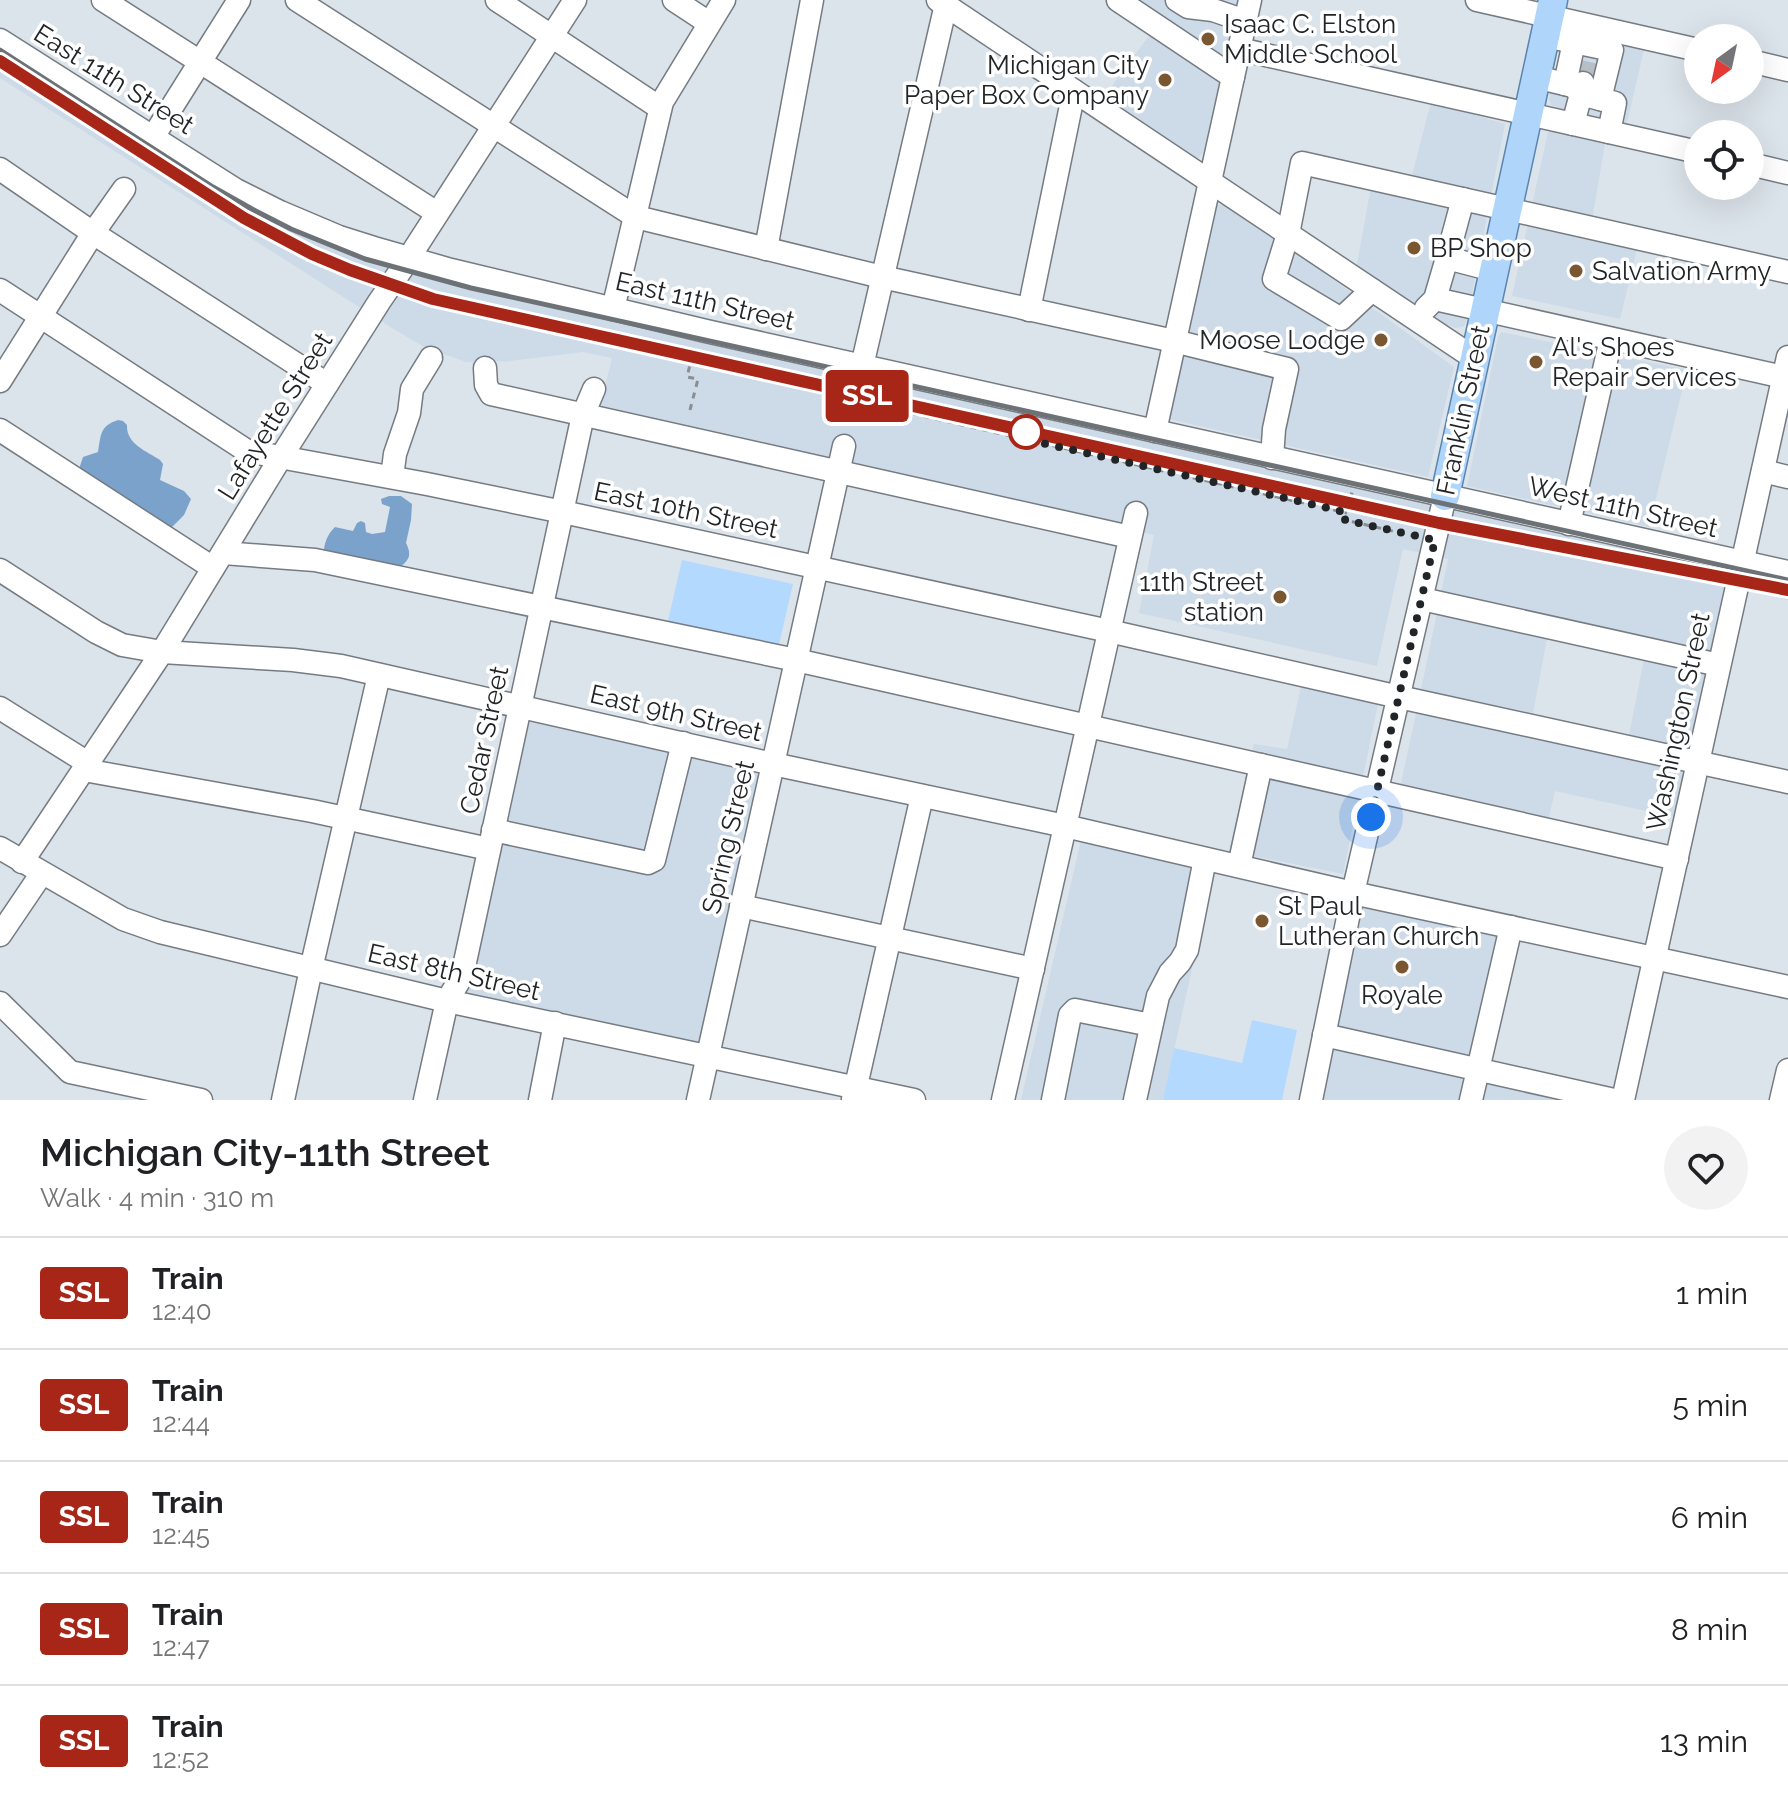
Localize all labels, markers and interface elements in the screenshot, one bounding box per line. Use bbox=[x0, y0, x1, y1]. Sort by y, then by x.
place label: Isaac C. Elston Middle School bbox=[1224, 9, 1398, 69]
street label: East 11th Street bbox=[29, 18, 200, 140]
north arrow bbox=[1684, 24, 1764, 104]
map controls bbox=[1684, 24, 1764, 200]
marker: Isaac C. Elston Middle School bbox=[1199, 30, 1217, 48]
place label: Michigan City Paper Box Company bbox=[904, 50, 1149, 110]
marker: Michigan City Paper Box Company bbox=[1156, 71, 1174, 89]
button: locate bbox=[1684, 120, 1764, 200]
place label: BP Shop bbox=[1430, 233, 1532, 263]
marker: BP Shop bbox=[1405, 239, 1423, 257]
place label: Salvation Army bbox=[1592, 256, 1771, 286]
marker: Salvation Army bbox=[1567, 262, 1585, 280]
street label: East 11th Street bbox=[613, 266, 798, 336]
street label: Franklin Street bbox=[1430, 322, 1496, 498]
place label: Moose Lodge bbox=[1199, 325, 1365, 355]
street label: Lafayette Street bbox=[212, 327, 339, 505]
marker: Moose Lodge bbox=[1372, 331, 1390, 349]
place label: Al's Shoes Repair Services bbox=[1552, 332, 1737, 392]
marker: Al's Shoes Repair Services bbox=[1527, 353, 1545, 371]
line badge: SSL bbox=[821, 370, 913, 422]
text: SSL bbox=[842, 379, 892, 412]
unlabelled marker bbox=[1009, 415, 1043, 449]
street label: West 11th Street bbox=[1525, 471, 1721, 543]
street label: East 10th Street bbox=[591, 476, 781, 544]
place label: 11th Street station bbox=[1139, 567, 1264, 627]
marker: 11th Street station bbox=[1271, 588, 1289, 606]
street label: Washington Street bbox=[1640, 610, 1716, 834]
street label: Cedar Street bbox=[454, 663, 514, 817]
street label: East 9th Street bbox=[587, 679, 765, 747]
street label: Spring Street bbox=[696, 757, 760, 917]
your location bbox=[1351, 797, 1391, 837]
place label: St Paul Lutheran Church bbox=[1278, 891, 1479, 951]
marker: St Paul Lutheran Church bbox=[1253, 912, 1271, 930]
street label: East 8th Street bbox=[365, 938, 543, 1006]
marker: Royale bbox=[1393, 958, 1411, 976]
place label: Royale bbox=[1361, 980, 1443, 1010]
button: heart bbox=[1664, 1126, 1748, 1210]
text: Michigan City-11th Street bbox=[40, 1130, 490, 1175]
text: Walk · 4 min · 310 m bbox=[40, 1183, 274, 1213]
text: Train bbox=[152, 1261, 224, 1296]
text: SSL bbox=[59, 1276, 109, 1309]
text: 1 min bbox=[1676, 1276, 1748, 1311]
text: 12:40 bbox=[152, 1296, 212, 1326]
text: Train bbox=[152, 1373, 224, 1408]
text: SSL bbox=[59, 1388, 109, 1421]
text: 5 min bbox=[1672, 1388, 1748, 1423]
text: 12:44 bbox=[152, 1408, 210, 1438]
text: Train bbox=[152, 1485, 224, 1520]
text: SSL bbox=[59, 1500, 109, 1533]
text: 6 min bbox=[1671, 1500, 1748, 1535]
text: 12:45 bbox=[152, 1520, 210, 1550]
text: Train bbox=[152, 1597, 224, 1632]
text: SSL bbox=[59, 1612, 109, 1645]
text: 8 min bbox=[1671, 1612, 1748, 1647]
text: 12:47 bbox=[152, 1632, 210, 1662]
text: Train bbox=[152, 1709, 224, 1744]
text: SSL bbox=[59, 1724, 109, 1757]
text: 13 min bbox=[1660, 1724, 1748, 1759]
text: 12:52 bbox=[152, 1744, 209, 1774]

